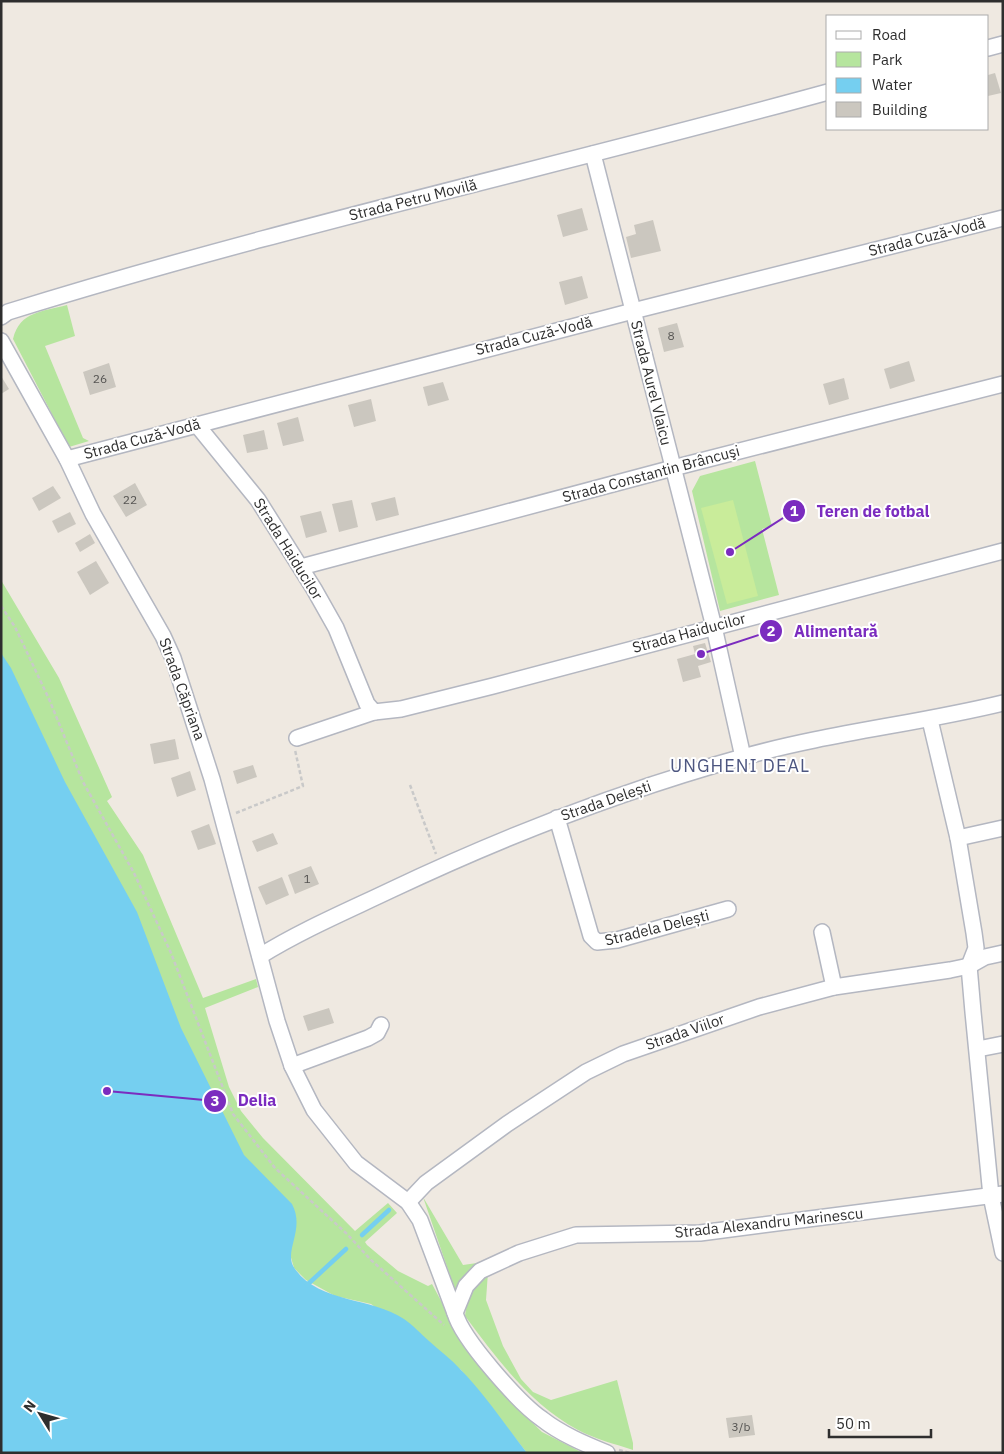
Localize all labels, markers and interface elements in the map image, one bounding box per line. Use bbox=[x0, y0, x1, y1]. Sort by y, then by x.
legend bbox=[826, 15, 989, 130]
text: Road bbox=[872, 25, 907, 44]
text: Park bbox=[872, 50, 902, 69]
text: Water bbox=[872, 75, 913, 94]
text: Building bbox=[872, 100, 927, 119]
street label: Strada Petru Movilă bbox=[347, 174, 479, 225]
street label: Strada Cuză-Vodă bbox=[866, 213, 987, 260]
street label: Strada Cuză-Vodă bbox=[473, 312, 594, 359]
street label: Strada Aurel Vlaicu bbox=[627, 318, 676, 447]
house number: 8 bbox=[667, 328, 675, 343]
house number: 26 bbox=[93, 371, 107, 386]
street label: Strada Cuză-Vodă bbox=[82, 414, 202, 463]
street label: Strada Constantin Brâncuşi bbox=[560, 441, 742, 506]
house number: 22 bbox=[123, 492, 137, 507]
street label: Strada Haiducilor bbox=[249, 494, 328, 604]
callout: Teren de fotbal bbox=[782, 496, 940, 527]
text: 1 bbox=[789, 501, 799, 520]
text: Teren de fotbal bbox=[817, 501, 930, 521]
street label: Strada Haiducilor bbox=[630, 608, 748, 657]
callout: Alimentară bbox=[759, 616, 888, 647]
text: 2 bbox=[766, 621, 776, 640]
text: Alimentară bbox=[794, 621, 878, 641]
street label: Strada Căpriana bbox=[155, 635, 210, 743]
district label: UNGHENI DEAL bbox=[670, 754, 810, 777]
street label: Strada Delești bbox=[558, 776, 654, 825]
house number: 1 bbox=[303, 871, 311, 886]
street label: Stradela Delești bbox=[603, 905, 711, 950]
street label: Strada Viilor bbox=[643, 1009, 727, 1054]
callout: Delia bbox=[203, 1085, 286, 1116]
text: Delia bbox=[238, 1090, 276, 1110]
text: 3 bbox=[210, 1091, 220, 1110]
street label: Strada Alexandru Marinescu bbox=[674, 1203, 864, 1242]
north arrow bbox=[15, 1389, 65, 1439]
text: N bbox=[19, 1397, 40, 1416]
scale bar bbox=[829, 1406, 932, 1438]
text: 50 m bbox=[836, 1414, 871, 1433]
house number: 3/b bbox=[732, 1419, 750, 1434]

